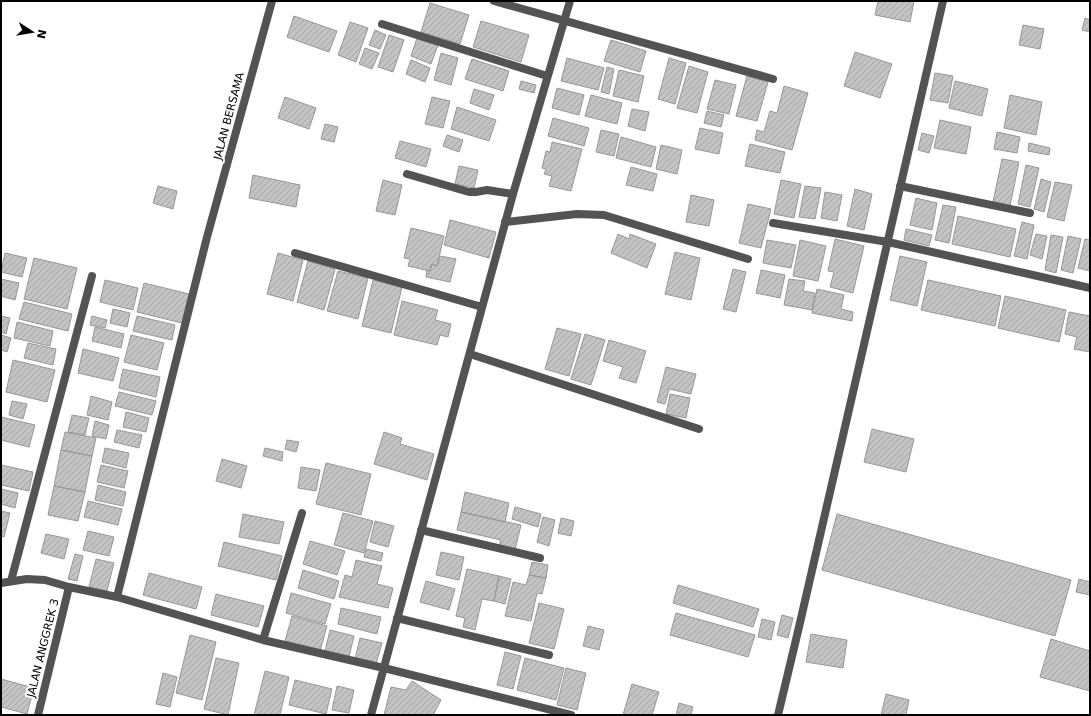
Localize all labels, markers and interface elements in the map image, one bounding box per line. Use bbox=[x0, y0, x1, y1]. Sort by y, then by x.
north arrow bbox=[12, 12, 52, 52]
text: N bbox=[34, 28, 49, 40]
street label: JALAN BERSAMA bbox=[211, 70, 247, 162]
street label: JALAN ANGGREK 3 bbox=[24, 597, 62, 700]

